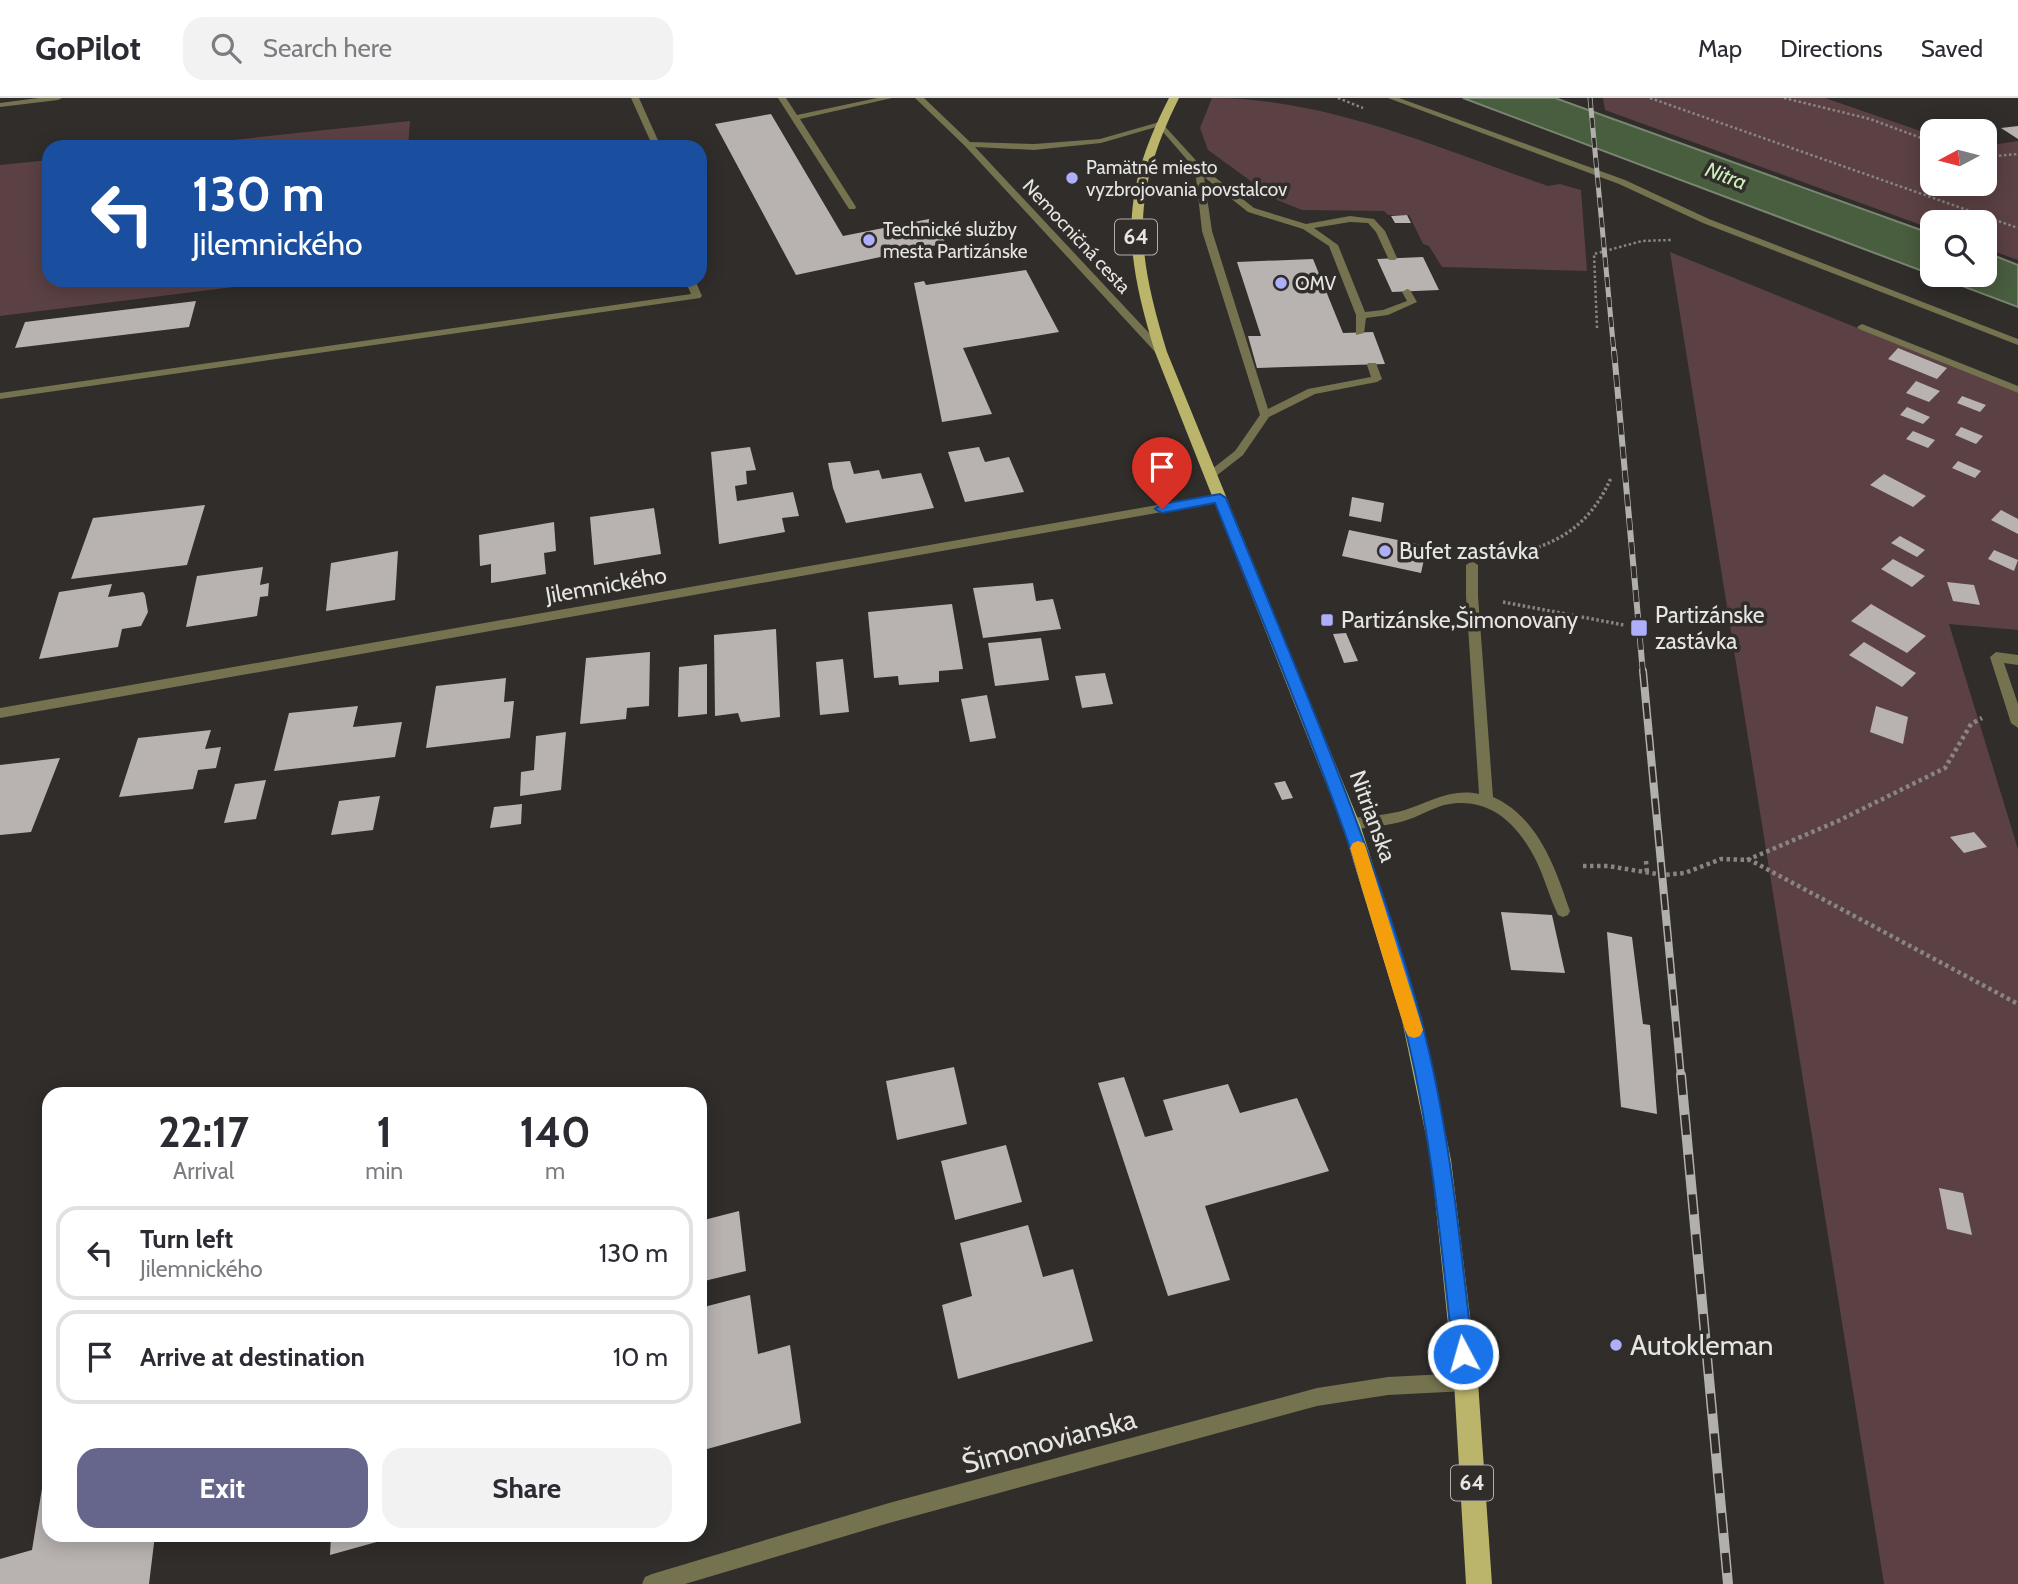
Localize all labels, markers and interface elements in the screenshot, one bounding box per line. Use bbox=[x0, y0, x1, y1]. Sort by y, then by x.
search box bbox=[183, 17, 673, 80]
text: GoPilot bbox=[35, 28, 141, 68]
icon: search bbox=[207, 29, 245, 67]
text: Search here bbox=[263, 32, 392, 64]
text: Map bbox=[1698, 34, 1742, 63]
text: Directions bbox=[1780, 34, 1883, 63]
text: Saved bbox=[1921, 34, 1983, 63]
north arrow bbox=[1920, 119, 1997, 196]
map controls bbox=[1920, 119, 1997, 287]
place label: Pamätné miesto vyzbrojovania povstalcov bbox=[1086, 156, 1288, 201]
water label: Nitra bbox=[1702, 156, 1750, 195]
text: 130 m bbox=[192, 164, 325, 223]
icon: left bbox=[77, 168, 168, 259]
marker: Pamätné miesto vyzbrojovania povstalcov bbox=[1064, 170, 1080, 186]
street label: Nemocničná cesta bbox=[1018, 175, 1135, 298]
button: search bbox=[1920, 210, 1997, 287]
place label: Technické služby mesta Partizánske bbox=[883, 218, 1028, 263]
road number: 64 bbox=[1115, 220, 1157, 254]
text: Jilemnického bbox=[192, 224, 363, 263]
marker: Technické služby mesta Partizánske bbox=[861, 232, 877, 248]
place label: OMV bbox=[1295, 272, 1337, 295]
marker: OMV bbox=[1273, 275, 1289, 291]
pin bbox=[1132, 437, 1192, 509]
icon: arrive bbox=[1143, 448, 1181, 486]
place label: Bufet zastávka bbox=[1399, 537, 1539, 565]
marker: Bufet zastávka bbox=[1377, 543, 1393, 559]
street label: Jilemnického bbox=[542, 561, 669, 610]
place label: Partizánske zastávka bbox=[1655, 601, 1765, 655]
place label: Partizánske,Šimonovany bbox=[1341, 605, 1579, 634]
marker: Partizánske,Šimonovany bbox=[1319, 612, 1335, 628]
marker: Partizánske zastávka bbox=[1629, 618, 1649, 638]
street label: Nitrianska bbox=[1344, 766, 1402, 866]
text: 22:17 bbox=[158, 1106, 249, 1158]
text: 1 bbox=[376, 1106, 392, 1158]
text: 140 bbox=[519, 1106, 591, 1158]
text: Arrival bbox=[173, 1157, 234, 1185]
text: min bbox=[365, 1157, 403, 1185]
text: m bbox=[545, 1157, 565, 1185]
text: Turn left bbox=[140, 1223, 233, 1255]
icon: left bbox=[81, 1234, 119, 1272]
text: 130 m bbox=[599, 1237, 668, 1269]
text: Jilemnického bbox=[140, 1255, 263, 1283]
position arrow bbox=[1426, 1317, 1500, 1391]
place label: Autokleman bbox=[1630, 1328, 1773, 1362]
marker: Autokleman bbox=[1608, 1337, 1624, 1353]
icon: arrive bbox=[81, 1338, 119, 1376]
text: Arrive at destination bbox=[140, 1341, 365, 1373]
text: 10 m bbox=[613, 1341, 668, 1373]
street label: Šimonovianska bbox=[958, 1401, 1140, 1481]
button: Exit bbox=[77, 1448, 368, 1528]
button: Share bbox=[382, 1448, 672, 1528]
road number: 64 bbox=[1451, 1466, 1493, 1500]

